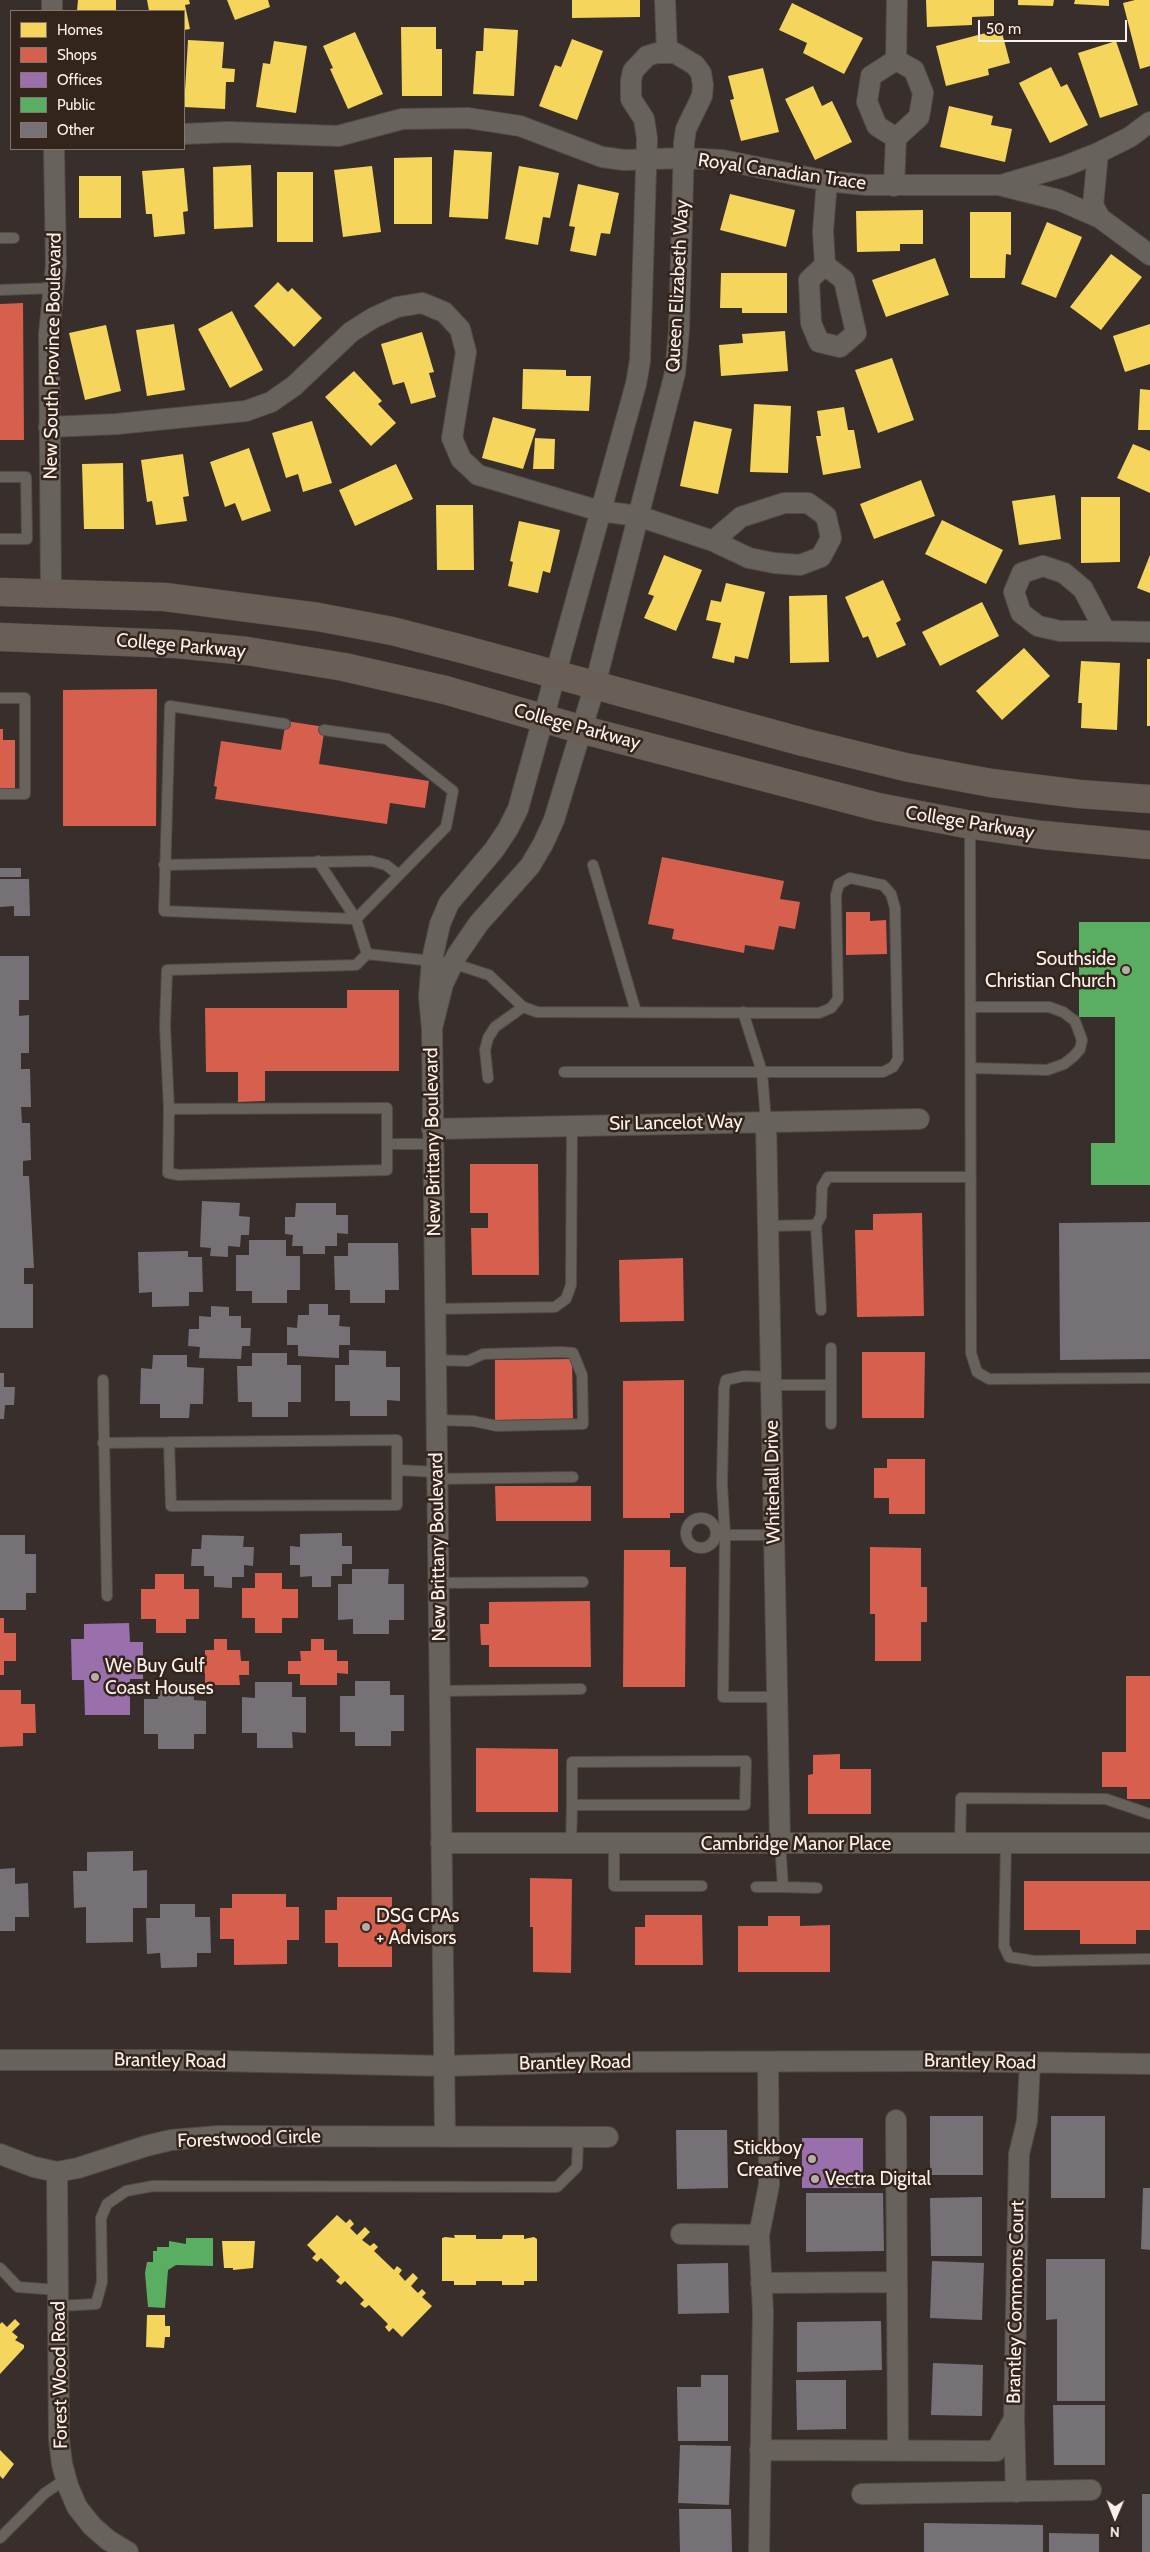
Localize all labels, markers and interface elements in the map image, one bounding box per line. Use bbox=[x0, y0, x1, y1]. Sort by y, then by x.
legend bbox=[10, 10, 185, 150]
scale bar bbox=[980, 10, 1129, 42]
text: 50 m bbox=[986, 20, 1021, 38]
text: Homes bbox=[57, 21, 103, 39]
text: Shops bbox=[57, 46, 97, 64]
text: Offices bbox=[57, 71, 102, 89]
text: Public bbox=[57, 96, 95, 114]
text: Other bbox=[57, 121, 94, 139]
street label: Royal Canadian Trace bbox=[696, 149, 868, 195]
street label: Queen Elizabeth Way bbox=[662, 199, 694, 373]
street label: New South Province Boulevard bbox=[39, 232, 67, 480]
street label: College Parkway bbox=[115, 629, 247, 663]
street label: College Parkway bbox=[511, 699, 643, 755]
street label: College Parkway bbox=[904, 802, 1036, 844]
place label: Southside Christian Church bbox=[985, 948, 1116, 992]
marker: Southside Christian Church bbox=[1120, 964, 1132, 976]
street label: New Brittany Boulevard bbox=[420, 1047, 446, 1237]
street label: Sir Lancelot Way bbox=[609, 1110, 743, 1136]
street label: Whitehall Drive bbox=[761, 1420, 785, 1544]
street label: New Brittany Boulevard bbox=[425, 1452, 451, 1642]
place label: We Buy Gulf Coast Houses bbox=[105, 1655, 214, 1699]
marker: We Buy Gulf Coast Houses bbox=[89, 1671, 101, 1683]
street label: Cambridge Manor Place bbox=[701, 1833, 891, 1855]
place label: DSG CPAs + Advisors bbox=[376, 1905, 459, 1949]
marker: DSG CPAs + Advisors bbox=[360, 1921, 372, 1933]
street label: Brantley Road bbox=[114, 2049, 226, 2073]
street label: Brantley Road bbox=[924, 2050, 1036, 2074]
street label: Brantley Road bbox=[519, 2051, 631, 2075]
street label: Forestwood Circle bbox=[177, 2125, 321, 2153]
place label: Stickboy Creative bbox=[733, 2137, 802, 2181]
marker: Stickboy Creative bbox=[806, 2153, 818, 2165]
place label: Vectra Digital bbox=[825, 2168, 931, 2190]
marker: Vectra Digital bbox=[809, 2173, 821, 2185]
street label: Brantley Commons Court bbox=[1003, 2200, 1029, 2404]
street label: Forest Wood Road bbox=[47, 2301, 73, 2449]
north arrow bbox=[1090, 2492, 1140, 2542]
text: N bbox=[1110, 2523, 1120, 2541]

